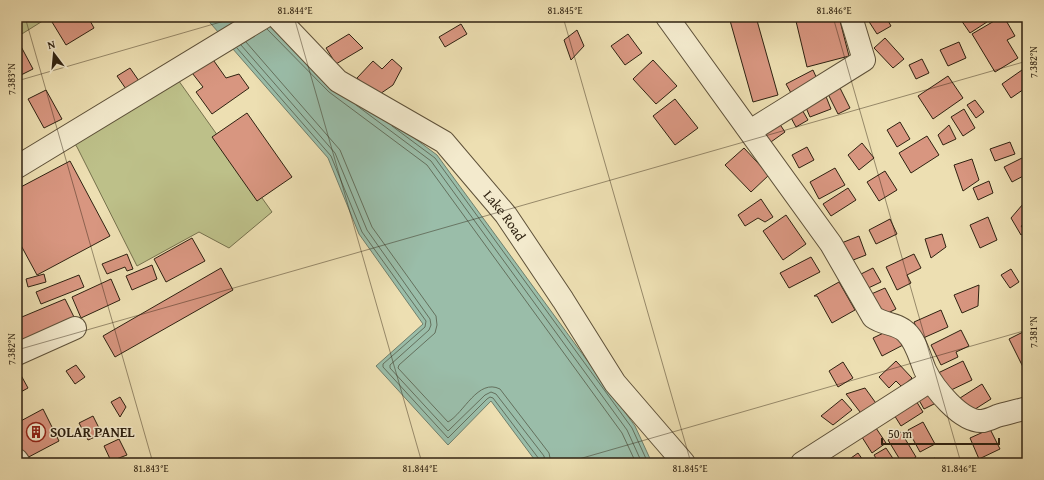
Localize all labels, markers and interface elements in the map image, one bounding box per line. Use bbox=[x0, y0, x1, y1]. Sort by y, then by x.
text: 81.844°E bbox=[277, 3, 313, 18]
text: 81.845°E bbox=[547, 3, 583, 18]
text: 81.846°E bbox=[816, 3, 852, 18]
north arrow bbox=[34, 34, 74, 74]
text: N bbox=[46, 36, 58, 53]
text: 7.382°N bbox=[1026, 46, 1041, 78]
text: 7.383°N bbox=[4, 63, 19, 95]
street label: Lake Road bbox=[479, 186, 531, 245]
text: 7.381°N bbox=[1026, 316, 1041, 348]
text: 7.382°N bbox=[4, 333, 19, 365]
scale bar bbox=[882, 420, 999, 446]
building icon: SOLAR PANEL bbox=[25, 421, 47, 443]
place label: SOLAR PANEL bbox=[50, 422, 135, 442]
text: 50 m bbox=[888, 425, 912, 442]
text: 81.843°E bbox=[133, 461, 169, 476]
text: 81.844°E bbox=[402, 461, 438, 476]
text: 81.845°E bbox=[672, 461, 708, 476]
text: 81.846°E bbox=[941, 461, 977, 476]

